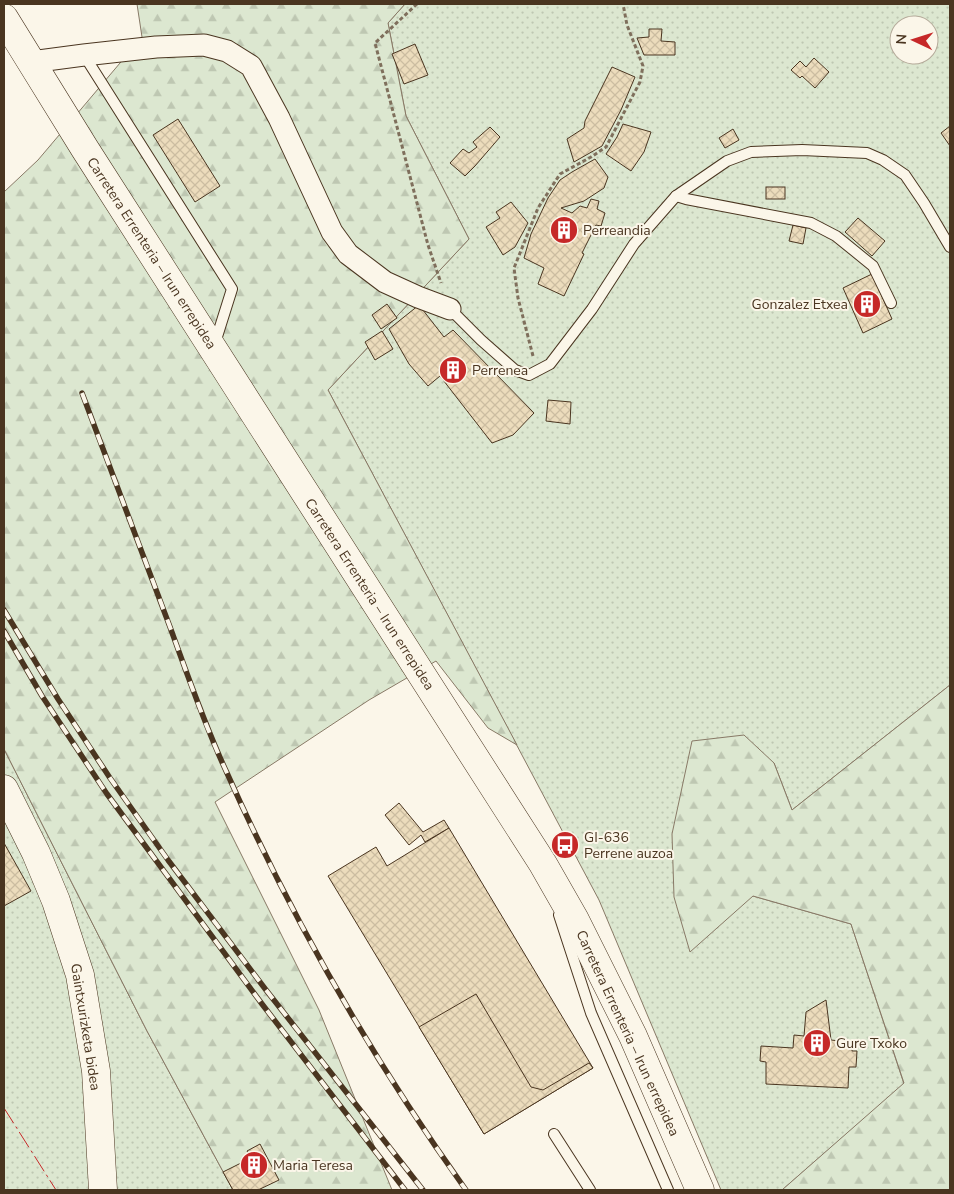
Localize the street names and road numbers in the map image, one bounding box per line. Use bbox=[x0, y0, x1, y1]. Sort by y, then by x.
street label: Carretera Errenteria – Irun errepidea bbox=[82, 154, 221, 353]
street label: Carretera Errenteria – Irun errepidea bbox=[300, 495, 439, 694]
street label: Carretera Errenteria – Irun errepidea bbox=[571, 927, 684, 1139]
street label: Gaintxurizketa bidea bbox=[66, 962, 105, 1092]

